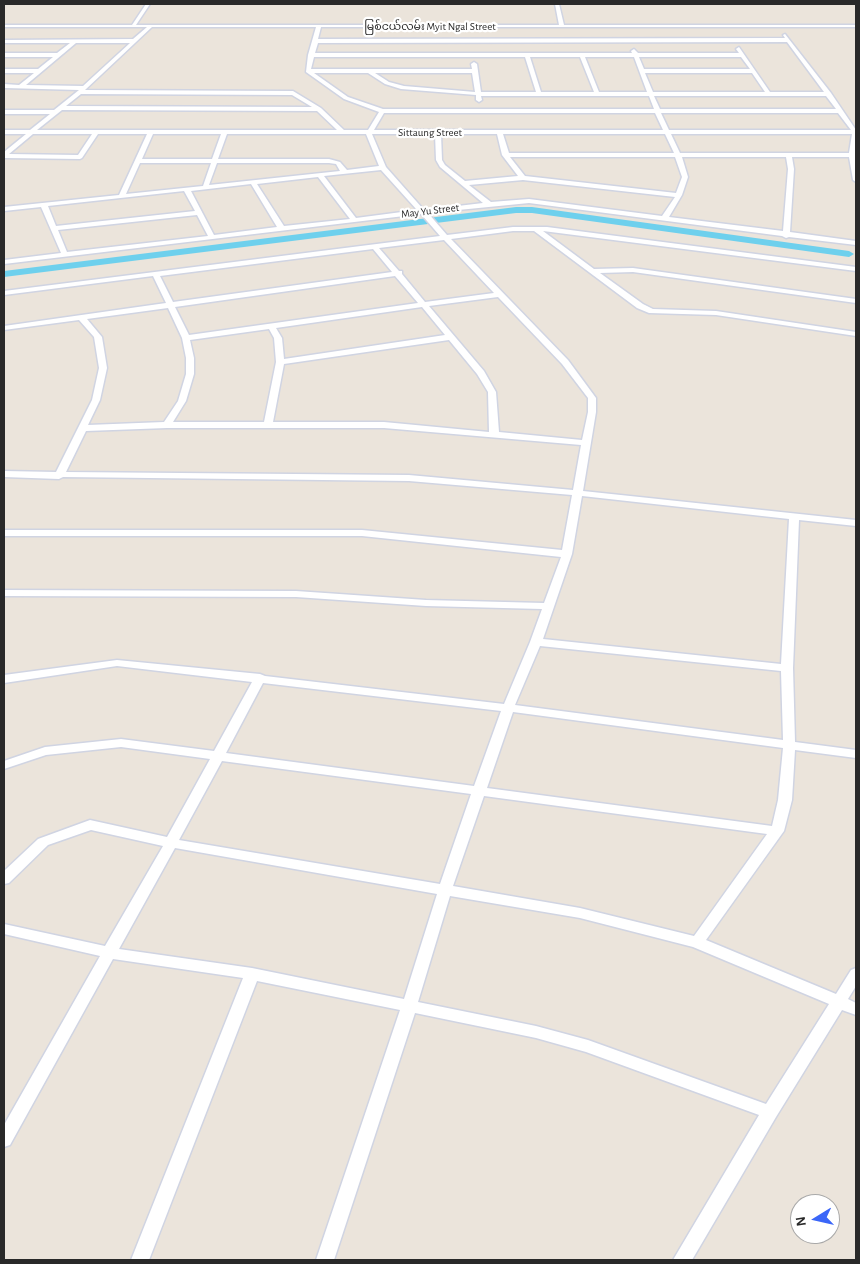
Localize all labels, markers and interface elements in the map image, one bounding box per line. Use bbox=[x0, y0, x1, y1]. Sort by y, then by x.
street label: မြစ်ငယ်လမ်း Myit Ngal Street bbox=[364, 20, 496, 34]
street label: Sittaung Street bbox=[398, 126, 462, 140]
street label: May Yu Street bbox=[400, 201, 460, 221]
north arrow bbox=[790, 1194, 840, 1244]
text: N bbox=[793, 1215, 809, 1227]

